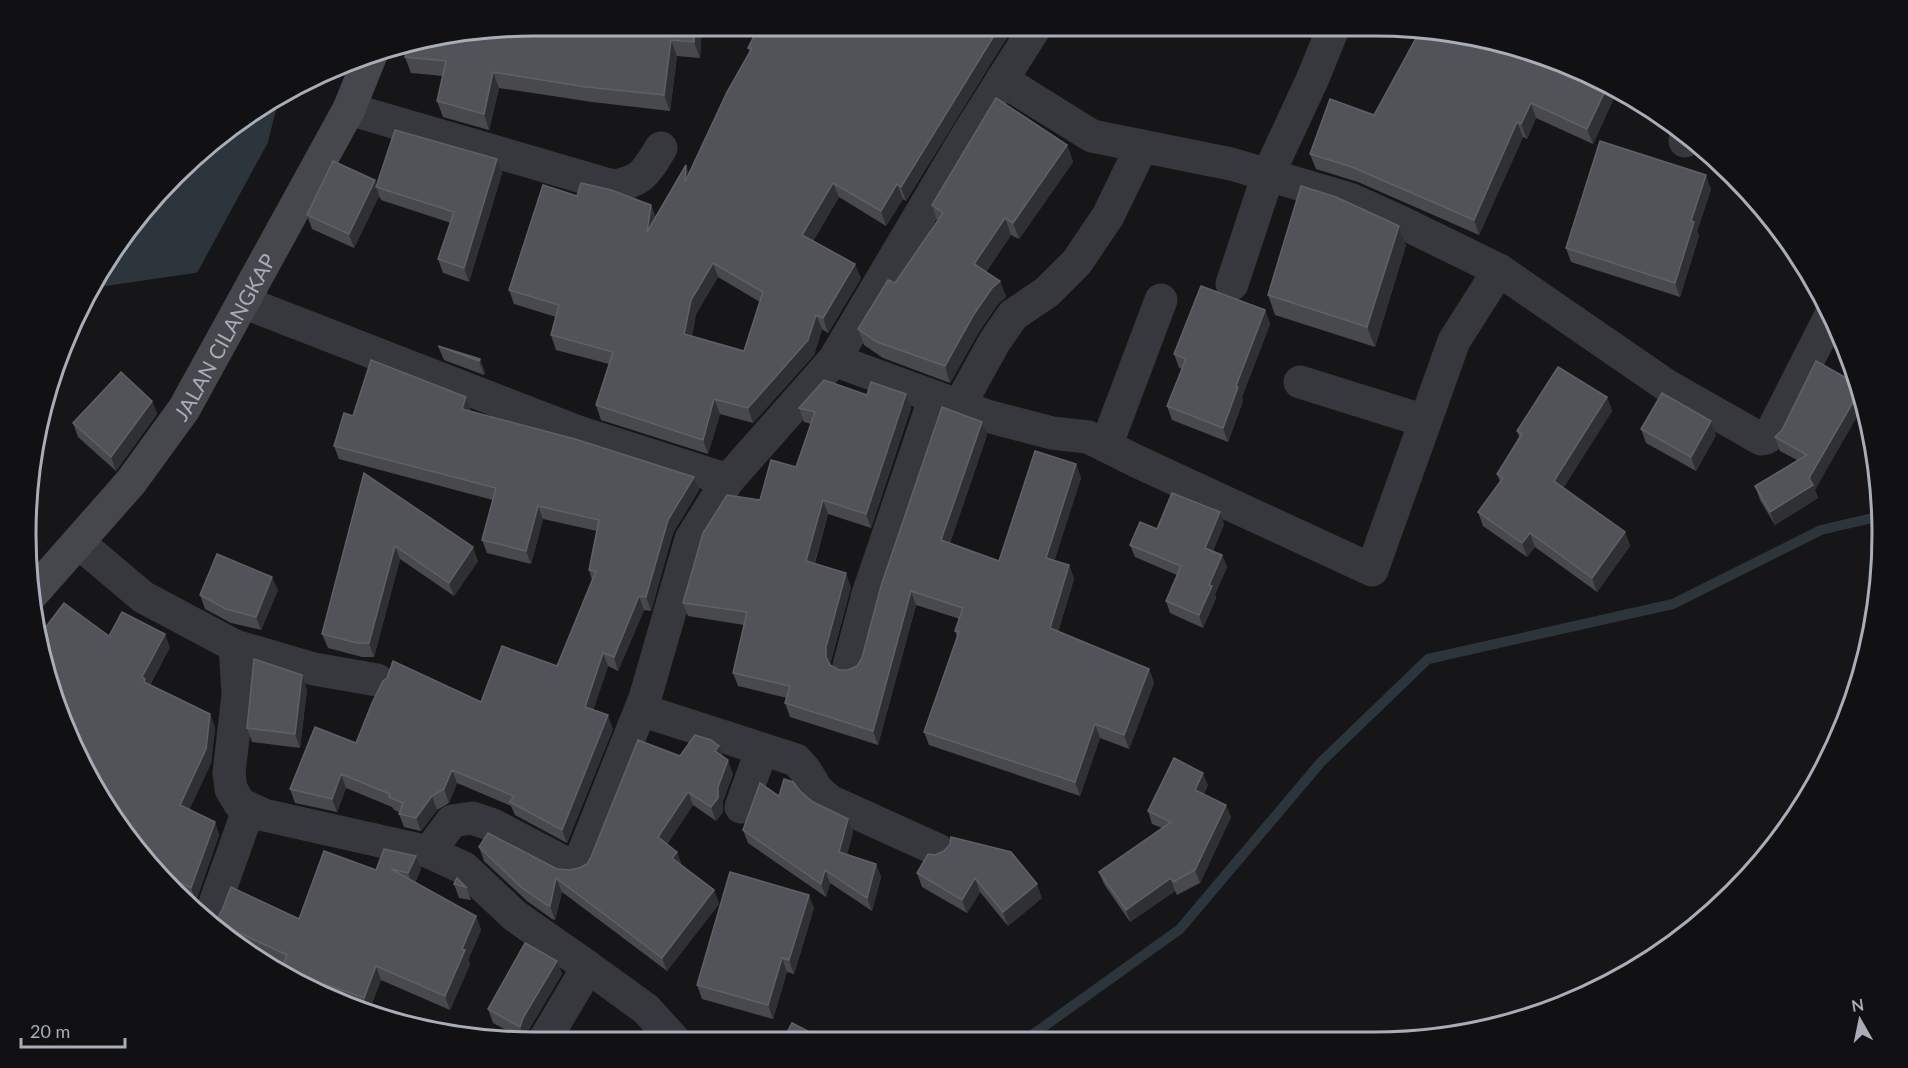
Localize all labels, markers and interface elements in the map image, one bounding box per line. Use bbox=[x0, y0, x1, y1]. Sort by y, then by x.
street label: JALAN CILANGKAP bbox=[168, 249, 280, 425]
north arrow bbox=[1830, 990, 1890, 1050]
text: N bbox=[1850, 994, 1865, 1015]
scale bar bbox=[21, 1011, 124, 1049]
text: 20 m bbox=[30, 1020, 70, 1042]

